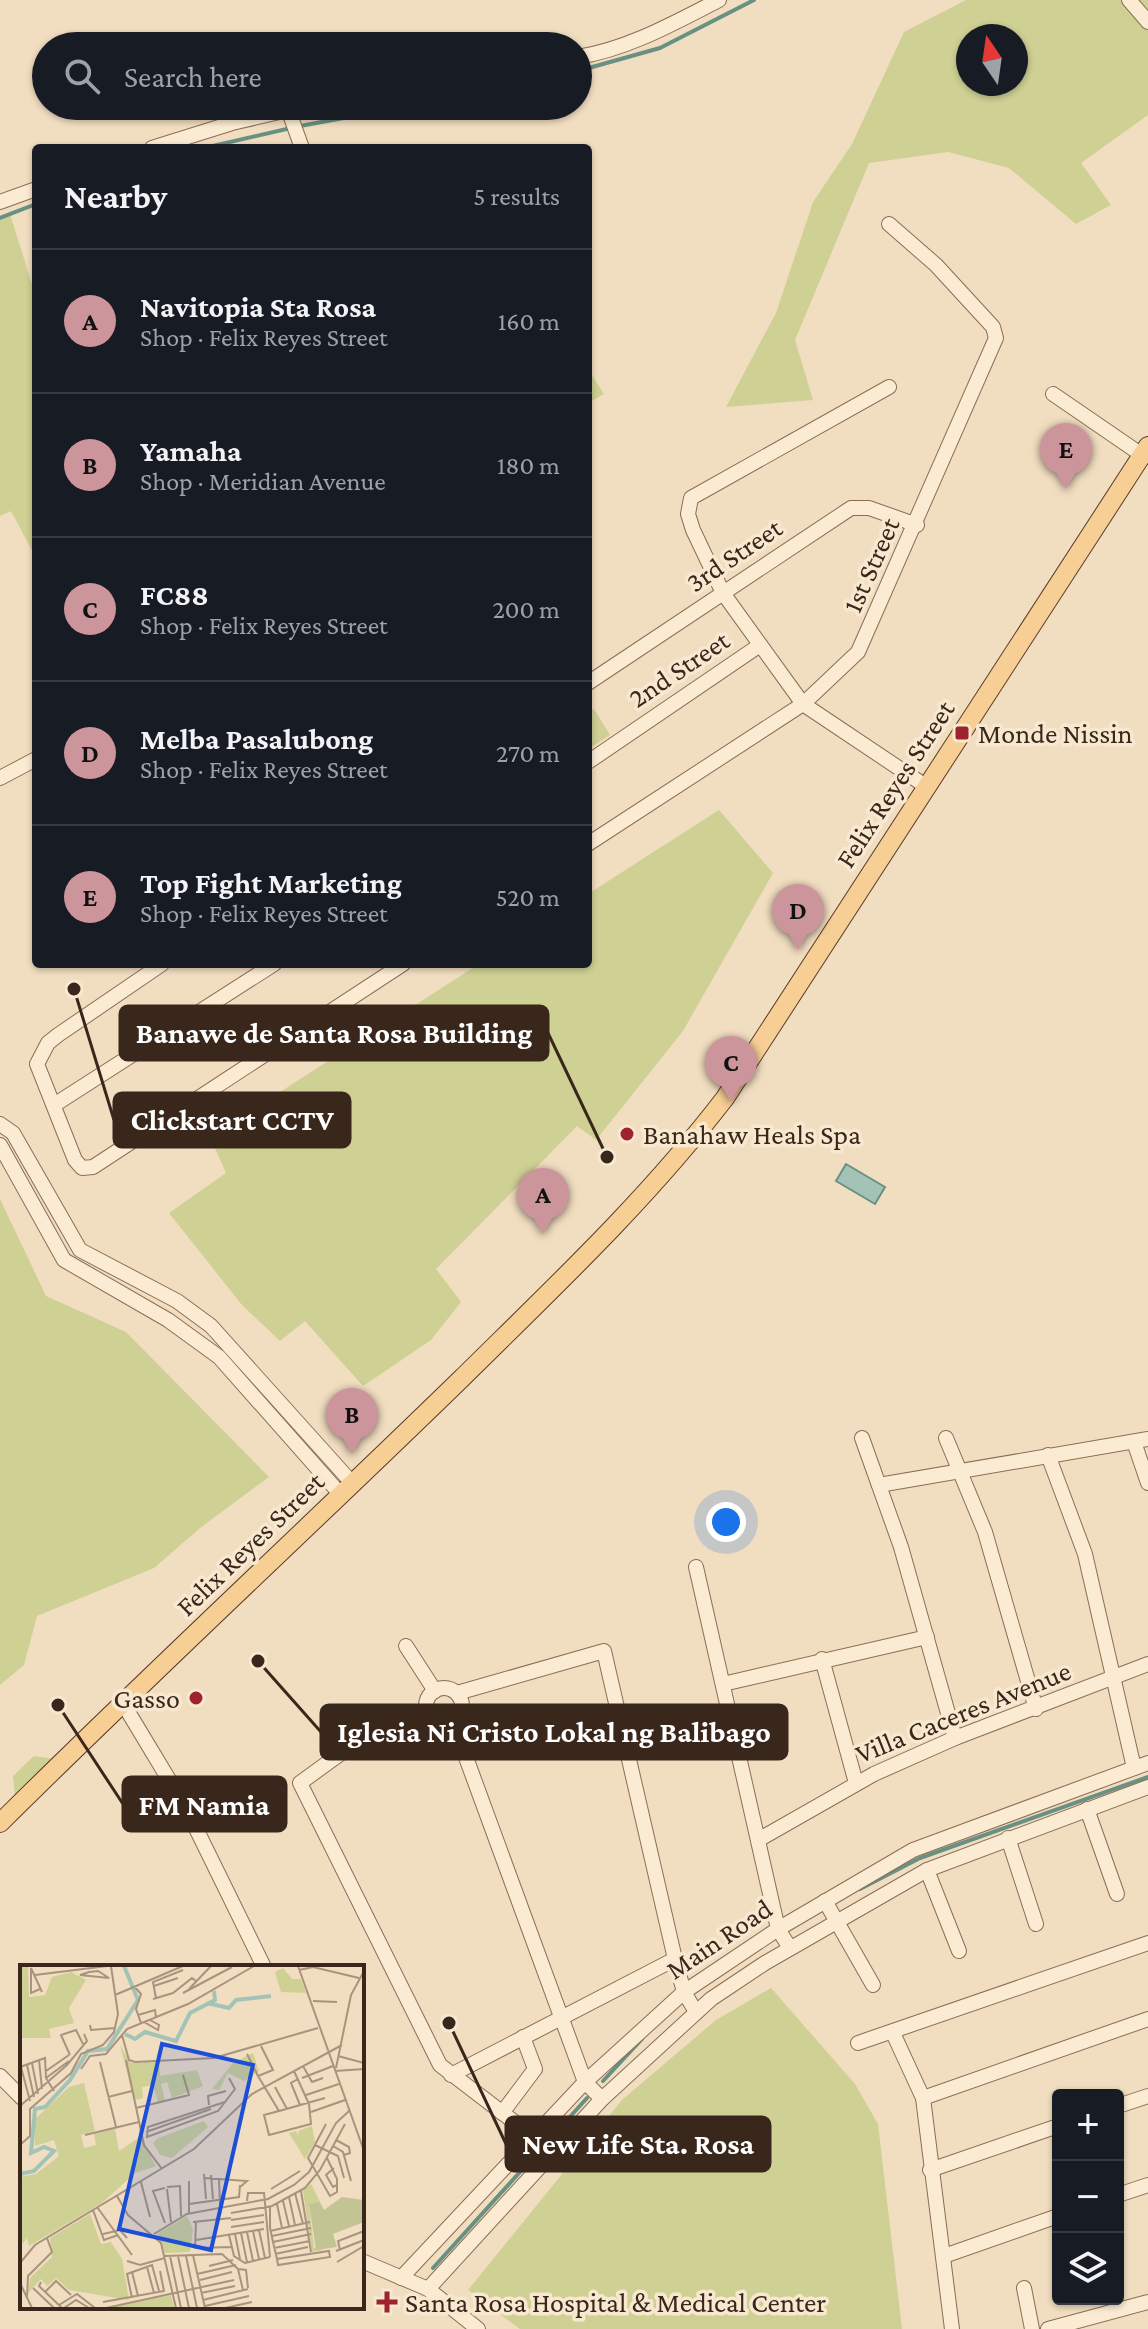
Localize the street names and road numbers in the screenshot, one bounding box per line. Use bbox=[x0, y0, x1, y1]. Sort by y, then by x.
street label: 3rd Street bbox=[680, 511, 788, 598]
street label: 1st Street bbox=[836, 512, 906, 617]
street label: 2nd Street bbox=[623, 624, 736, 714]
street label: Felix Reyes Street bbox=[829, 694, 961, 873]
street label: Felix Reyes Street bbox=[170, 1465, 331, 1622]
street label: Villa Caceres Avenue bbox=[851, 1655, 1075, 1769]
street label: Main Road bbox=[660, 1892, 778, 1986]

